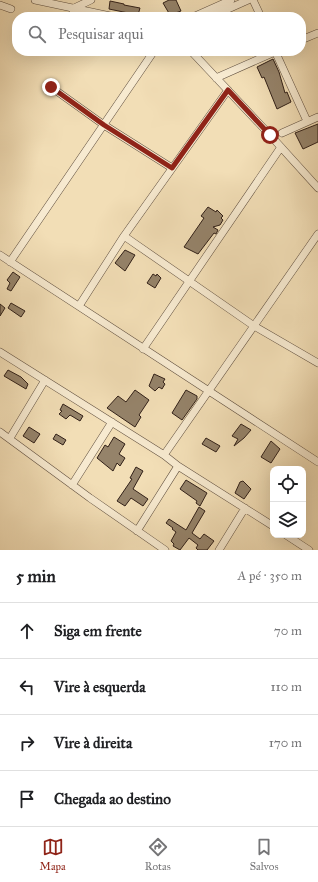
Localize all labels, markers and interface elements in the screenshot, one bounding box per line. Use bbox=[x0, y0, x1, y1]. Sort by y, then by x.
search box bbox=[12, 12, 306, 56]
icon: search bbox=[26, 23, 48, 45]
text: Pesquisar aqui bbox=[58, 25, 144, 43]
route end bbox=[42, 78, 60, 96]
route start bbox=[261, 126, 279, 144]
map controls bbox=[270, 466, 306, 538]
button: locate bbox=[270, 466, 306, 502]
button: layers bbox=[270, 502, 306, 538]
text: 5 min bbox=[16, 566, 56, 587]
text: A pé · 350 m bbox=[238, 568, 302, 584]
icon: ahead bbox=[16, 620, 38, 642]
text: Siga em frente bbox=[54, 622, 142, 640]
text: 70 m bbox=[274, 623, 302, 639]
icon: left bbox=[16, 676, 38, 698]
text: Vire à esquerda bbox=[54, 678, 146, 696]
text: 110 m bbox=[270, 679, 302, 695]
icon: right bbox=[16, 732, 38, 754]
text: Vire à direita bbox=[54, 734, 132, 752]
text: 170 m bbox=[269, 735, 302, 751]
icon: arrive bbox=[16, 788, 38, 810]
text: Chegada ao destino bbox=[54, 790, 171, 808]
tab: Mapa bbox=[40, 836, 66, 873]
tab: Rotas bbox=[145, 836, 171, 873]
tab: Salvos bbox=[250, 836, 278, 873]

